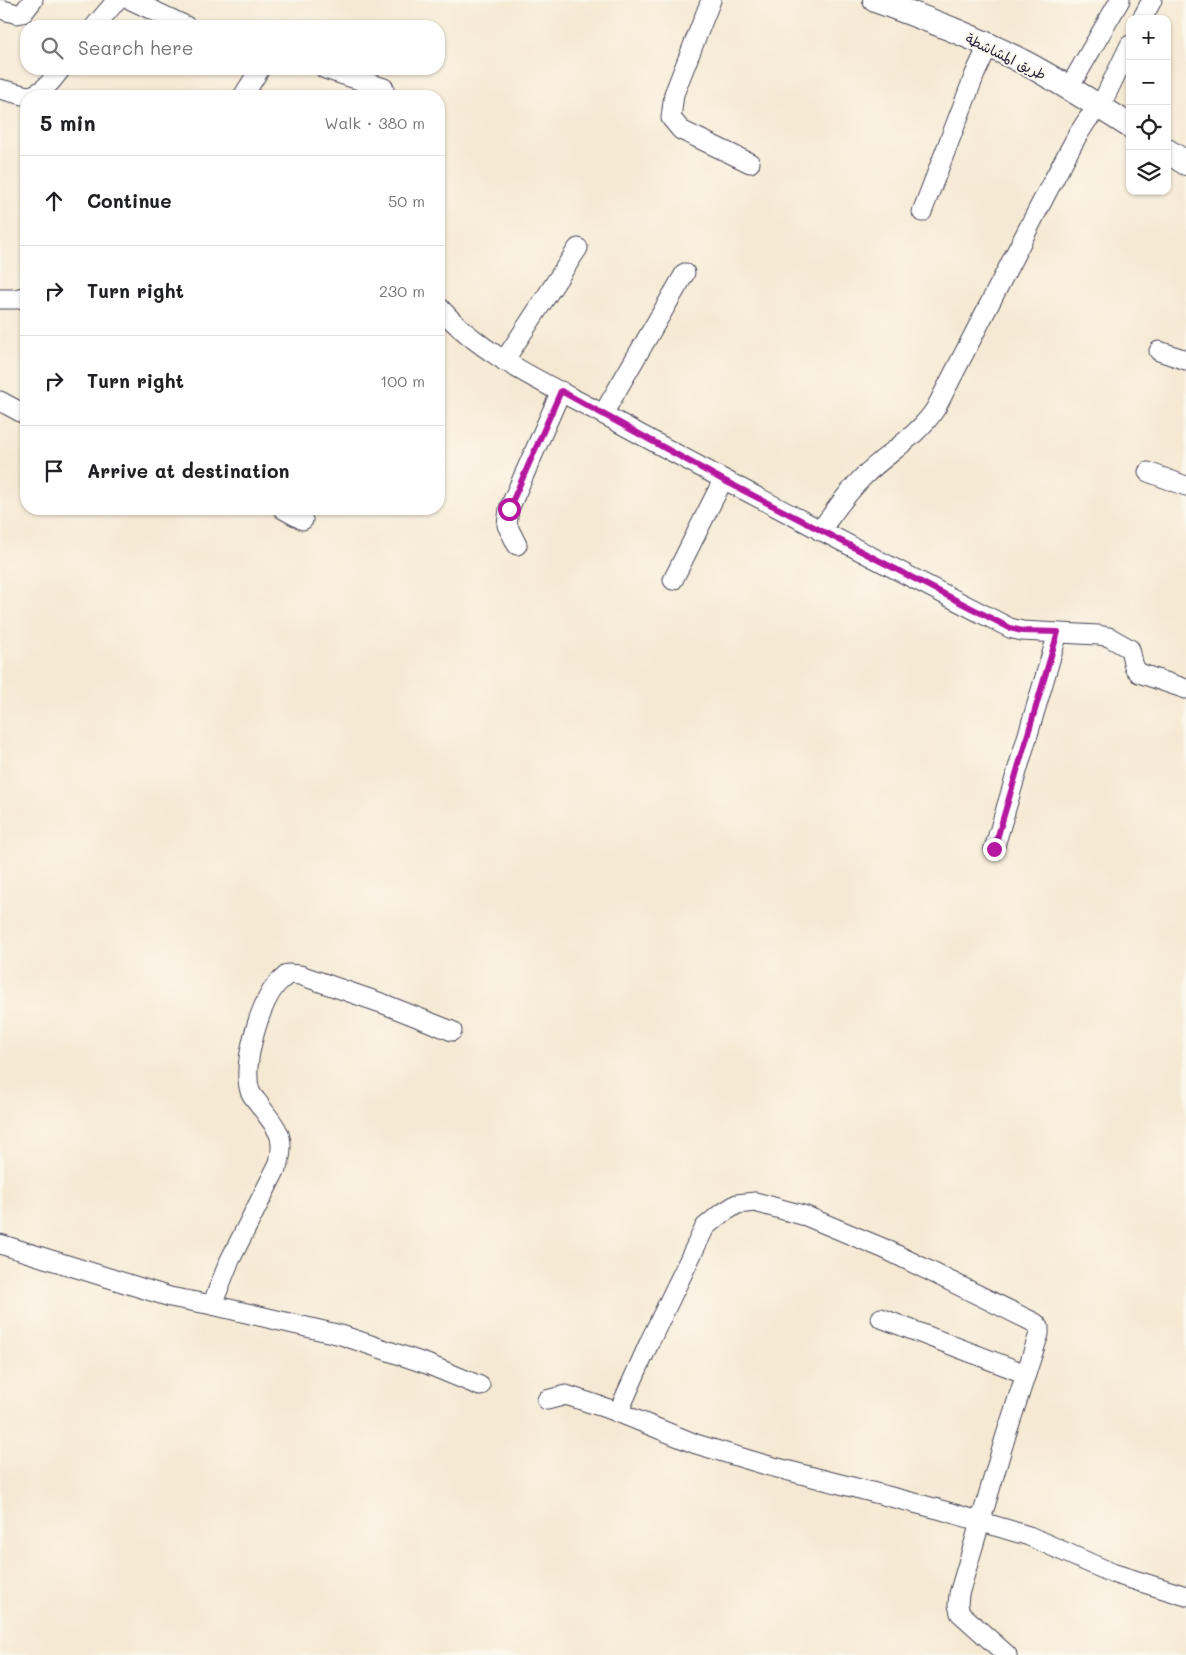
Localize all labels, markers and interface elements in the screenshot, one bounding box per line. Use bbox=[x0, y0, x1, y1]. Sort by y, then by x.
map controls bbox=[1126, 15, 1171, 195]
button: + bbox=[1126, 15, 1171, 60]
search box bbox=[20, 20, 445, 75]
street label: طريق المشاشطة bbox=[962, 28, 1050, 84]
icon: search bbox=[38, 34, 66, 62]
text: Search here bbox=[78, 35, 194, 60]
button: − bbox=[1126, 60, 1171, 105]
button: locate bbox=[1126, 105, 1171, 150]
text: 5 min bbox=[40, 109, 96, 136]
text: Walk · 380 m bbox=[324, 112, 425, 133]
button: layers bbox=[1126, 150, 1171, 195]
icon: ahead bbox=[40, 187, 68, 215]
text: Continue bbox=[87, 188, 172, 213]
text: 50 m bbox=[388, 190, 425, 211]
icon: right bbox=[40, 277, 68, 305]
text: Turn right bbox=[87, 278, 184, 303]
text: 230 m bbox=[379, 280, 425, 301]
icon: right bbox=[40, 367, 68, 395]
text: Turn right bbox=[87, 368, 184, 393]
text: 100 m bbox=[380, 370, 425, 391]
icon: arrive bbox=[40, 457, 68, 485]
text: Arrive at destination bbox=[87, 458, 290, 483]
route start bbox=[498, 498, 521, 521]
route end bbox=[983, 838, 1006, 861]

